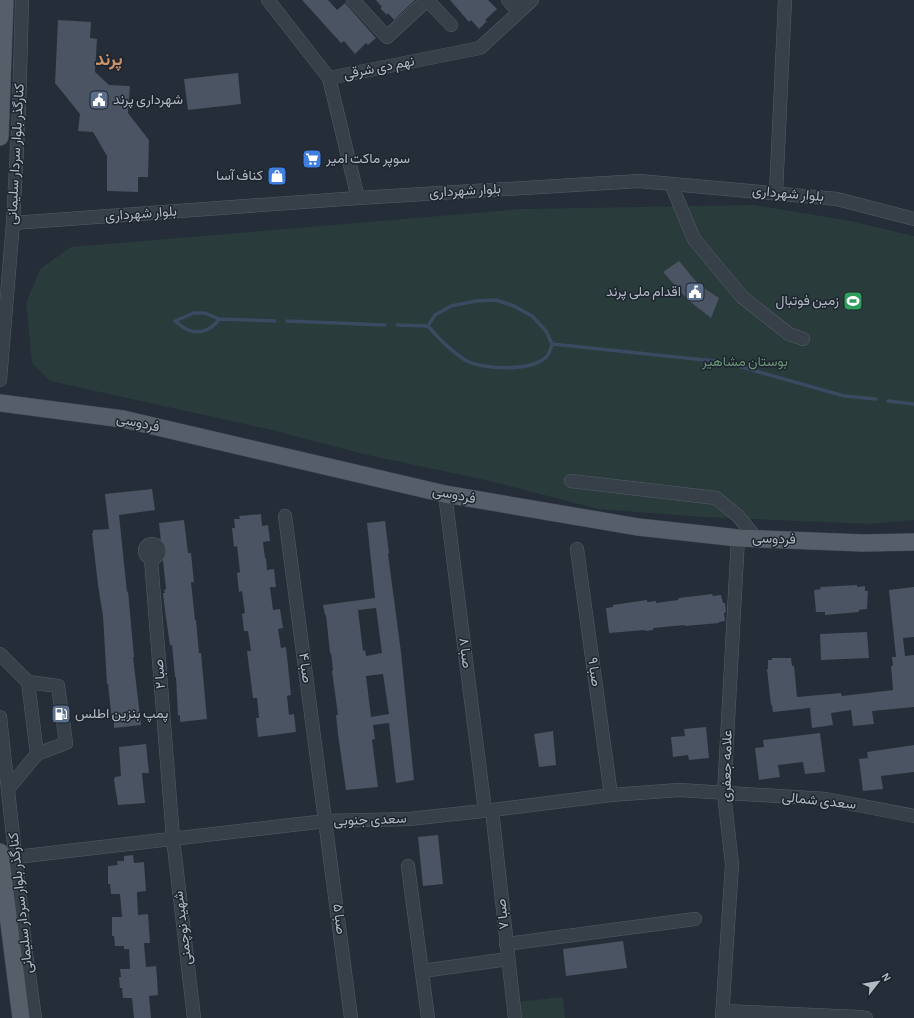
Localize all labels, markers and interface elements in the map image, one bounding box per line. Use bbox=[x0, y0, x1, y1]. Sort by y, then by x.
district label: پرند bbox=[95, 51, 123, 71]
street label: نهم دی شرقی bbox=[342, 54, 416, 83]
street label: کنارگذر بلوار سردار سلیمانی bbox=[4, 83, 28, 225]
public building icon: شهرداری پرند bbox=[88, 89, 110, 111]
place label: شهرداری پرند bbox=[113, 93, 183, 109]
supermarket icon: سوپر ماکت امیر bbox=[301, 148, 323, 170]
place label: سوپر ماکت امیر bbox=[325, 152, 410, 168]
shop icon: کناف آسا bbox=[266, 165, 288, 187]
place label: کناف آسا bbox=[216, 168, 263, 183]
street label: بلوار شهرداری bbox=[429, 182, 501, 201]
street label: بلوار شهرداری bbox=[751, 184, 825, 205]
street label: بلوار شهرداری bbox=[105, 205, 178, 224]
public building icon: اقدام ملی پرند bbox=[684, 281, 706, 303]
place label: اقدام ملی پرند bbox=[606, 285, 681, 301]
sports icon: زمین فوتبال bbox=[842, 290, 864, 312]
place label: زمین فوتبال bbox=[775, 294, 839, 310]
park label: بوستان مشاهیر bbox=[701, 355, 788, 370]
street label: فردوسی bbox=[115, 412, 161, 435]
street label: فردوسی bbox=[431, 484, 477, 507]
street label: فردوسی bbox=[752, 531, 796, 548]
street label: صبا ۸ bbox=[455, 637, 474, 670]
street label: صبا ۴ bbox=[295, 652, 314, 685]
street label: صبا ۹ bbox=[584, 657, 603, 688]
street label: صبا ۲ bbox=[152, 658, 169, 689]
fuel station icon: پمپ بنزین اطلس bbox=[50, 703, 72, 725]
place label: پمپ بنزین اطلس bbox=[75, 707, 168, 723]
street label: علامه جعفری bbox=[719, 730, 736, 802]
street label: سعدی شمالی bbox=[781, 790, 857, 813]
street label: سعدی جنوبی bbox=[333, 812, 407, 829]
street label: کنارگذر بلوار سردار سلیمانی bbox=[6, 832, 36, 974]
street label: شهید نوچمنی bbox=[172, 890, 196, 966]
street label: صبا ۷ bbox=[494, 898, 513, 930]
street label: صبا ۵ bbox=[329, 903, 348, 936]
north arrow bbox=[858, 962, 898, 1002]
text: N bbox=[879, 971, 893, 983]

